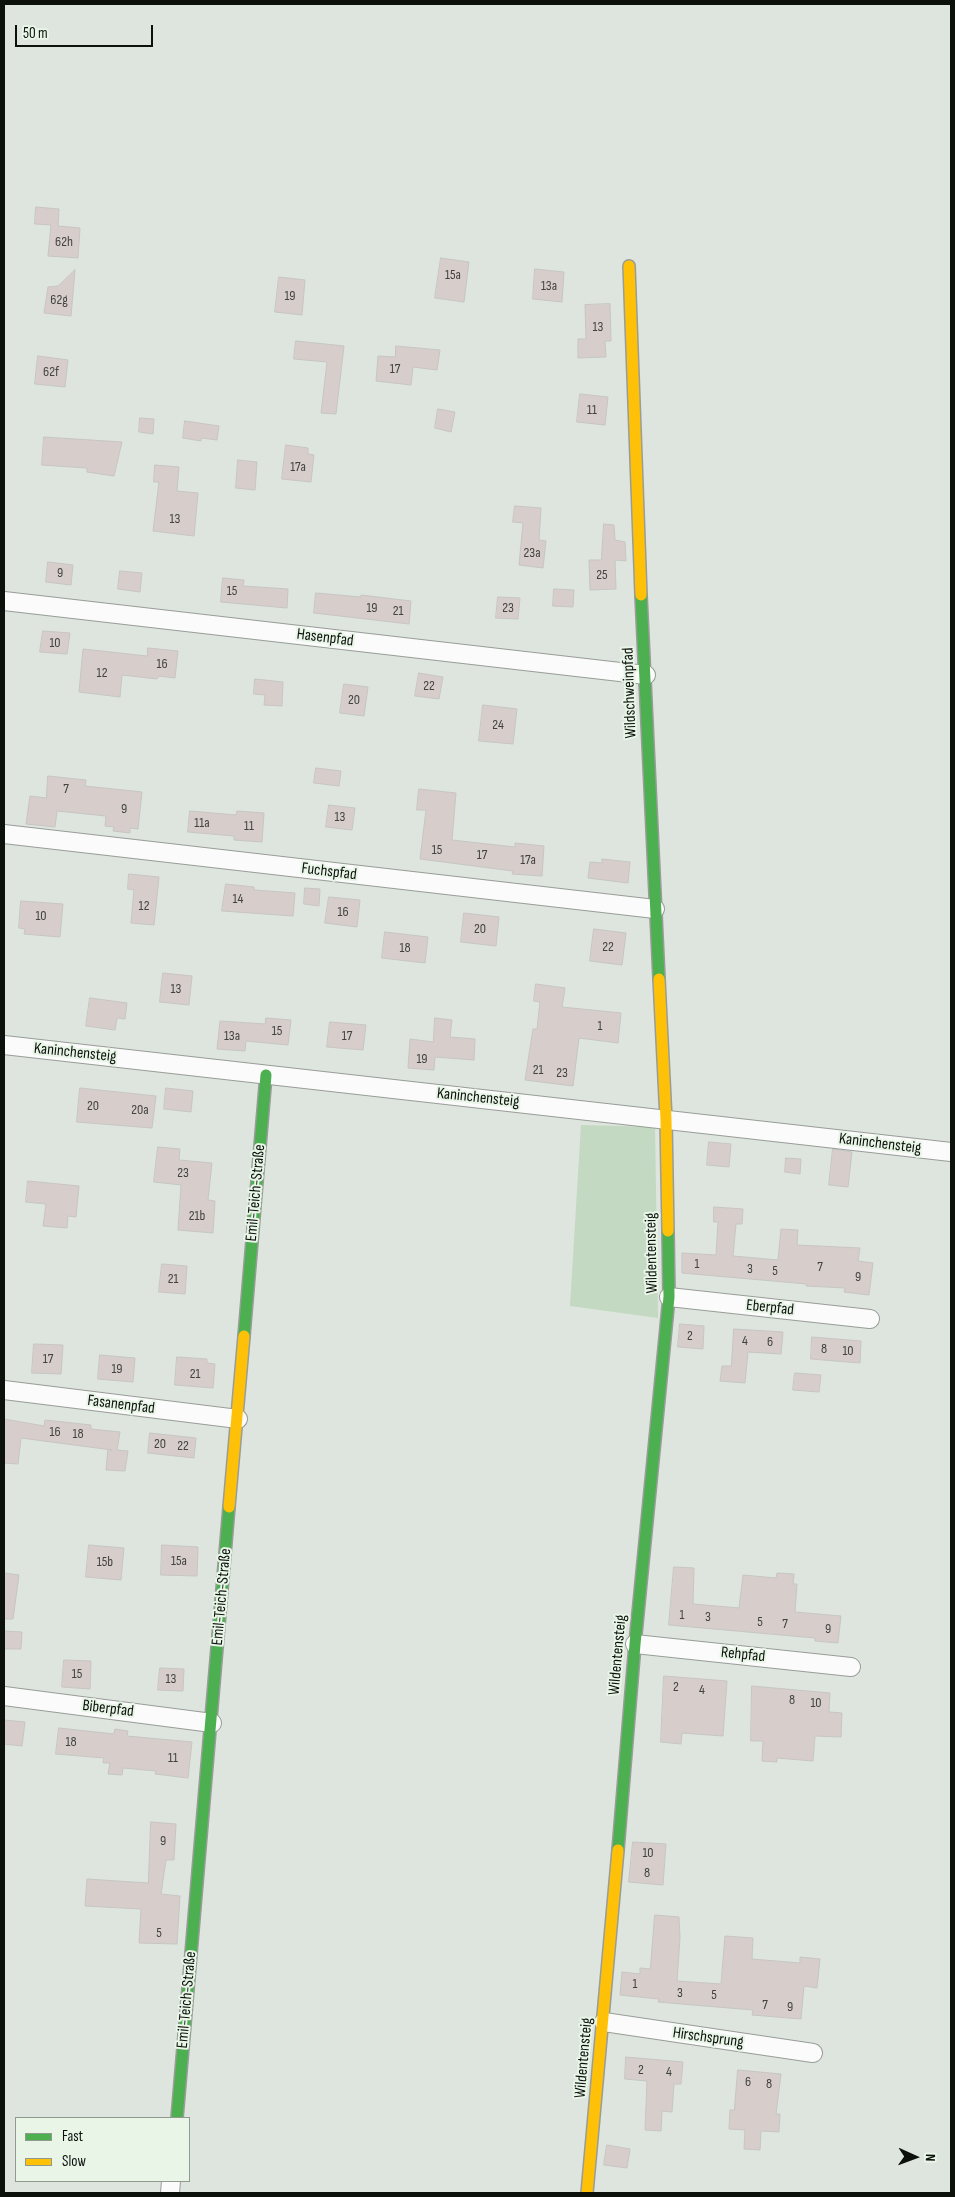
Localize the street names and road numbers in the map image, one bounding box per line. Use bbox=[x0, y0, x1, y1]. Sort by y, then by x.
street label: Hasenpfad bbox=[295, 625, 355, 651]
street label: Wildschweinpfad bbox=[619, 647, 641, 739]
street label: Fuchspfad bbox=[300, 859, 358, 885]
street label: Kaninchensteig bbox=[33, 1039, 117, 1067]
street label: Kaninchensteig bbox=[436, 1084, 520, 1112]
street label: Kaninchensteig bbox=[838, 1129, 922, 1159]
street label: Emil-Teich-Straße bbox=[242, 1144, 270, 1242]
street label: Wildentensteig bbox=[642, 1212, 662, 1294]
street label: Eberpfad bbox=[745, 1296, 795, 1320]
street label: Fasanenpfad bbox=[86, 1391, 156, 1419]
street label: Emil-Teich-Straße bbox=[208, 1548, 236, 1646]
street label: Wildentensteig bbox=[605, 1614, 631, 1696]
street label: Rehpfad bbox=[720, 1643, 766, 1667]
street label: Biberpfad bbox=[81, 1696, 135, 1722]
street label: Emil-Teich-Straße bbox=[173, 1951, 201, 2049]
street label: Wildentensteig bbox=[571, 2017, 597, 2099]
street label: Hirschsprung bbox=[671, 2024, 745, 2052]

